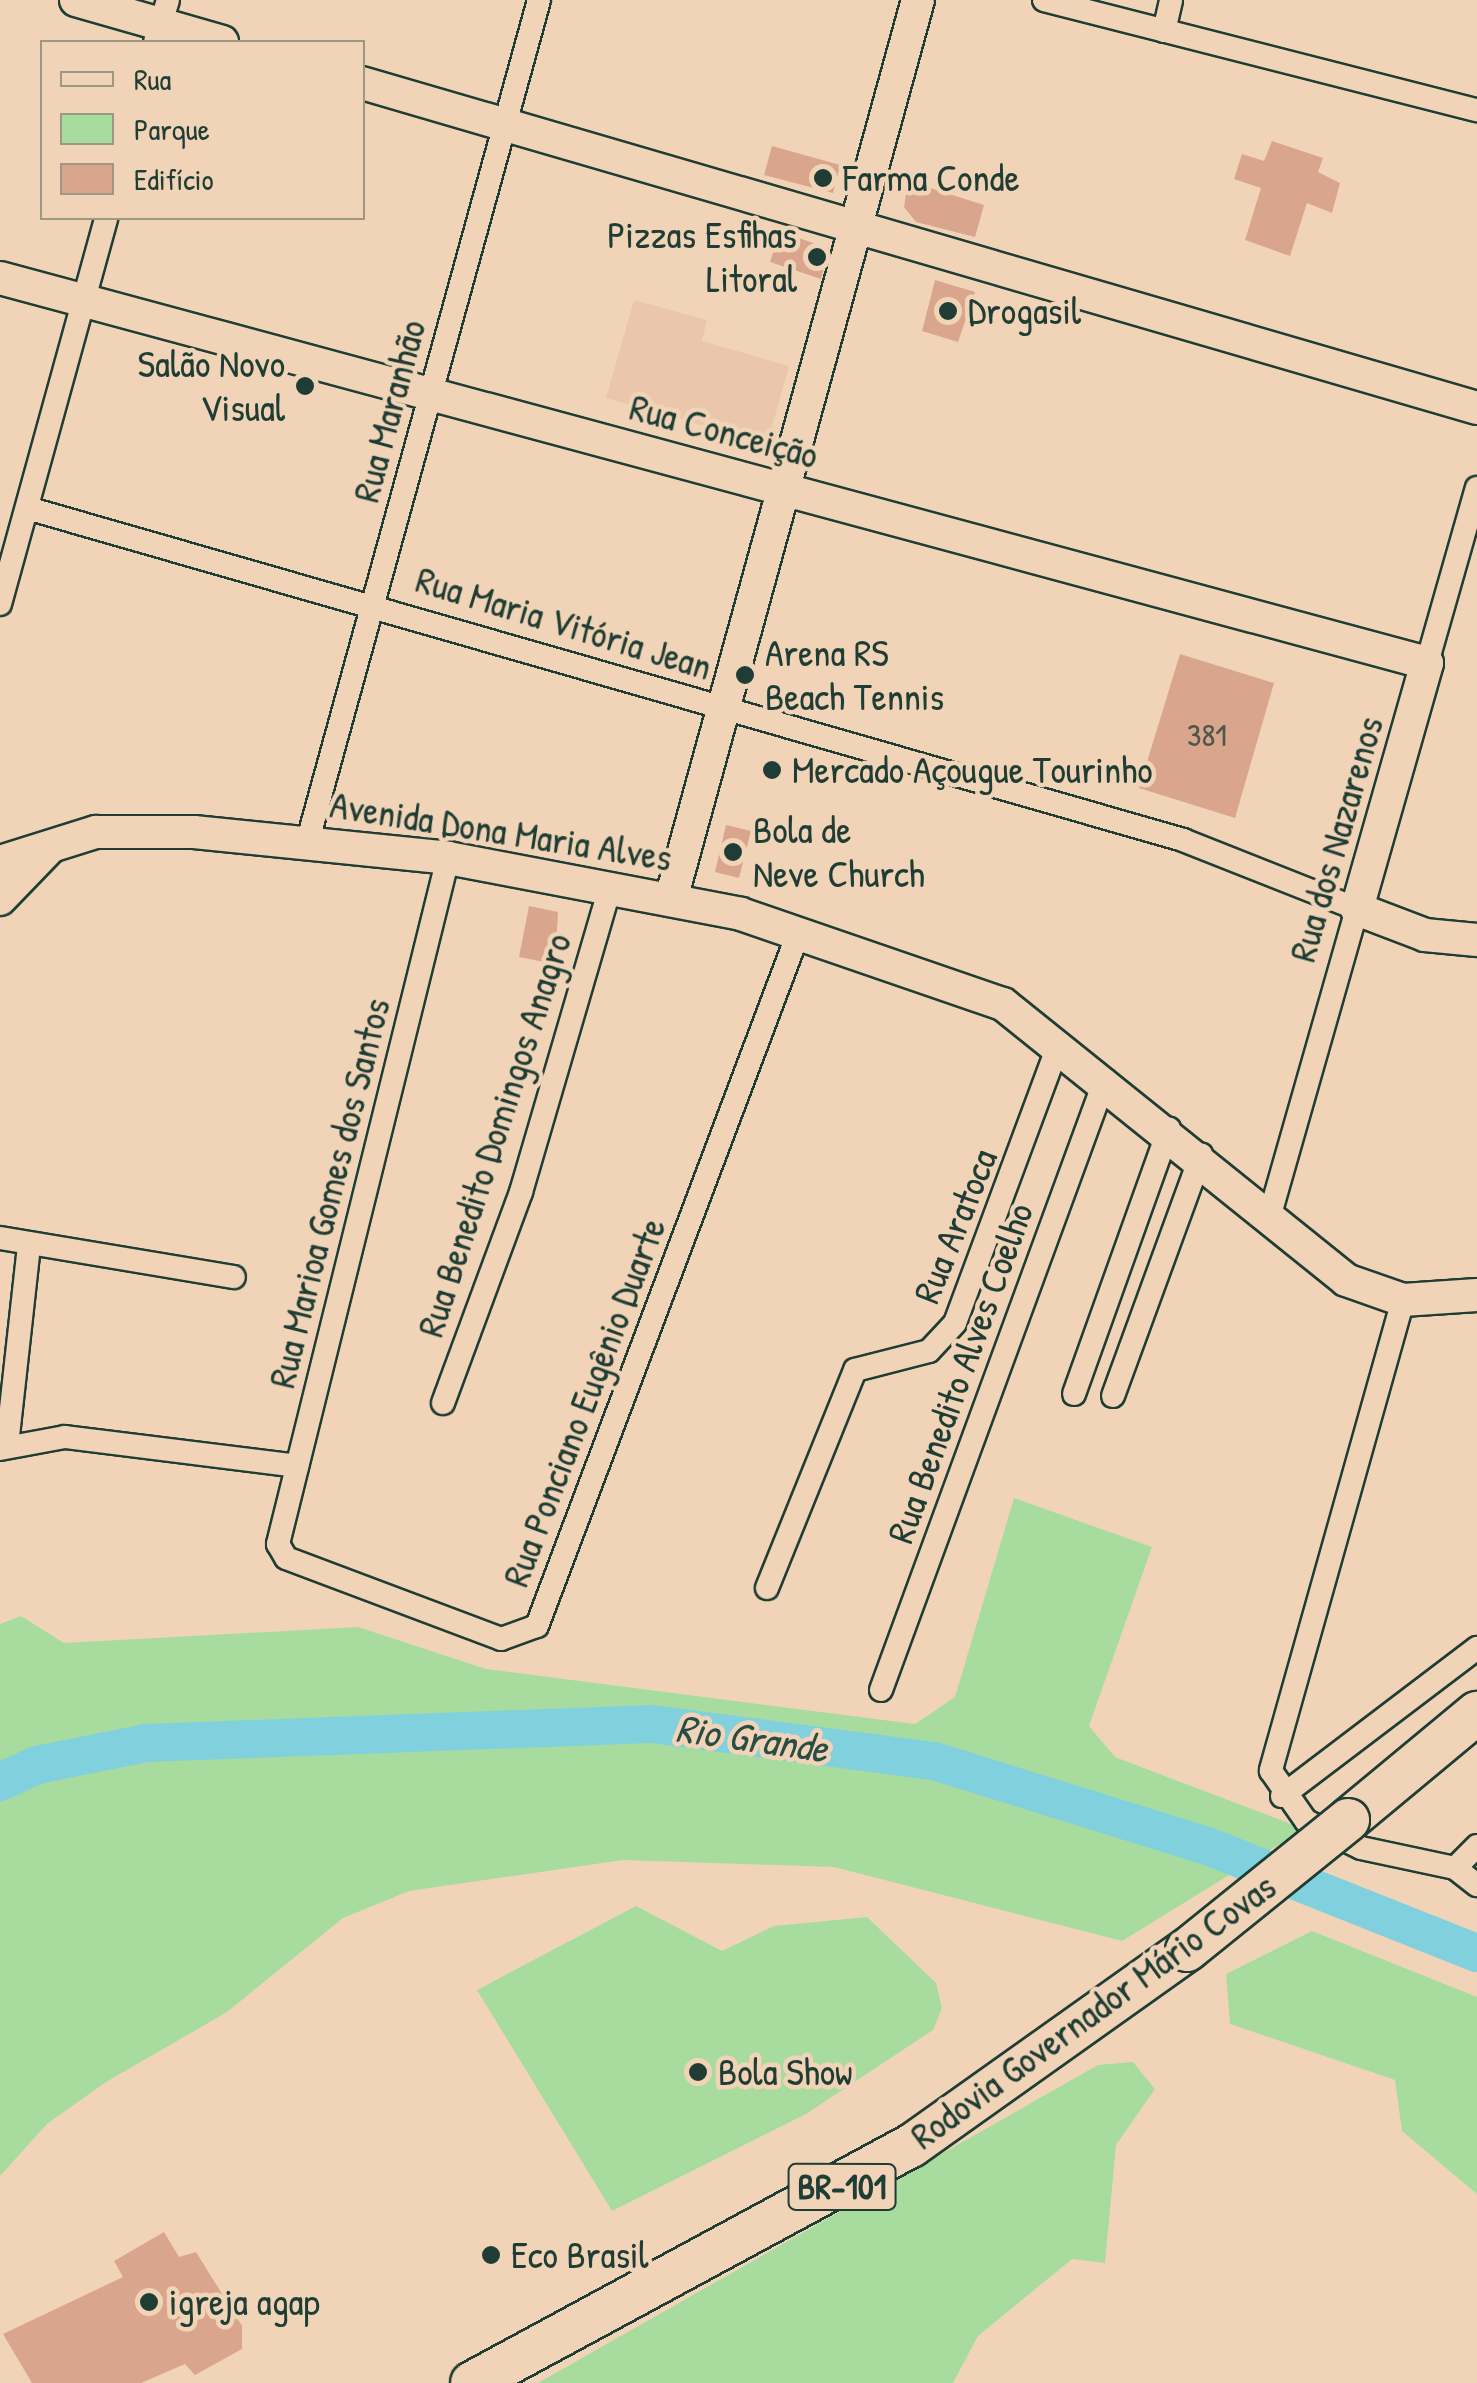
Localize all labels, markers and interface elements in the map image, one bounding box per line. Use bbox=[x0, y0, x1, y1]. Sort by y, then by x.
legend bbox=[40, 40, 365, 220]
text: Rua bbox=[134, 59, 171, 99]
text: Parque bbox=[134, 109, 210, 149]
place label: Farma Conde bbox=[843, 155, 1020, 201]
text: Edifício bbox=[134, 159, 214, 199]
marker: Farma Conde bbox=[812, 167, 834, 189]
place label: Pizzas Esfihas Litoral bbox=[607, 212, 797, 302]
marker: Pizzas Esfihas Litoral bbox=[806, 246, 828, 268]
place label: Drogasil bbox=[968, 288, 1081, 334]
marker: Drogasil bbox=[937, 300, 959, 322]
street label: Rua Maranhão bbox=[343, 315, 435, 507]
place label: Salão Novo Visual bbox=[138, 341, 285, 430]
marker: Salão Novo Visual bbox=[294, 375, 316, 397]
street label: Rua Conceição bbox=[625, 384, 823, 478]
street label: Rua Maria Vitória Jean bbox=[411, 556, 717, 690]
place label: Arena RS Beach Tennis bbox=[765, 630, 944, 719]
marker: Arena RS Beach Tennis bbox=[734, 664, 756, 686]
street label: Rua dos Nazarenos bbox=[1279, 711, 1393, 967]
house number: 381 bbox=[1187, 716, 1227, 754]
place label: Mercado Açougue Tourinho bbox=[792, 747, 1153, 793]
marker: Mercado Açougue Tourinho bbox=[761, 759, 783, 781]
street label: Avenida Dona Maria Alves bbox=[327, 781, 675, 881]
place label: Bola de Neve Church bbox=[753, 807, 925, 896]
marker: Bola de Neve Church bbox=[722, 841, 744, 863]
street label: Rua Benedito Domingos Anagro bbox=[407, 928, 581, 1342]
street label: Rua Marioa Gomes dos Santos bbox=[259, 994, 399, 1392]
street label: Rua Aratoca bbox=[903, 1142, 1007, 1310]
street label: Rua Benedito Alves Coelho bbox=[877, 1197, 1043, 1549]
street label: Rua Ponciano Eugênio Duarte bbox=[493, 1211, 675, 1593]
water label: Rio Grande bbox=[673, 1703, 831, 1771]
street label: Rodovia Governador Mário Covas bbox=[902, 1863, 1284, 2159]
place label: Bola Show bbox=[718, 2049, 853, 2095]
marker: Bola Show bbox=[687, 2061, 709, 2083]
road number: BR-101 bbox=[787, 2157, 897, 2217]
place label: Eco Brasil bbox=[511, 2232, 649, 2278]
marker: Eco Brasil bbox=[480, 2244, 502, 2266]
place label: igreja agap bbox=[169, 2279, 320, 2325]
marker: igreja agap bbox=[138, 2291, 160, 2313]

